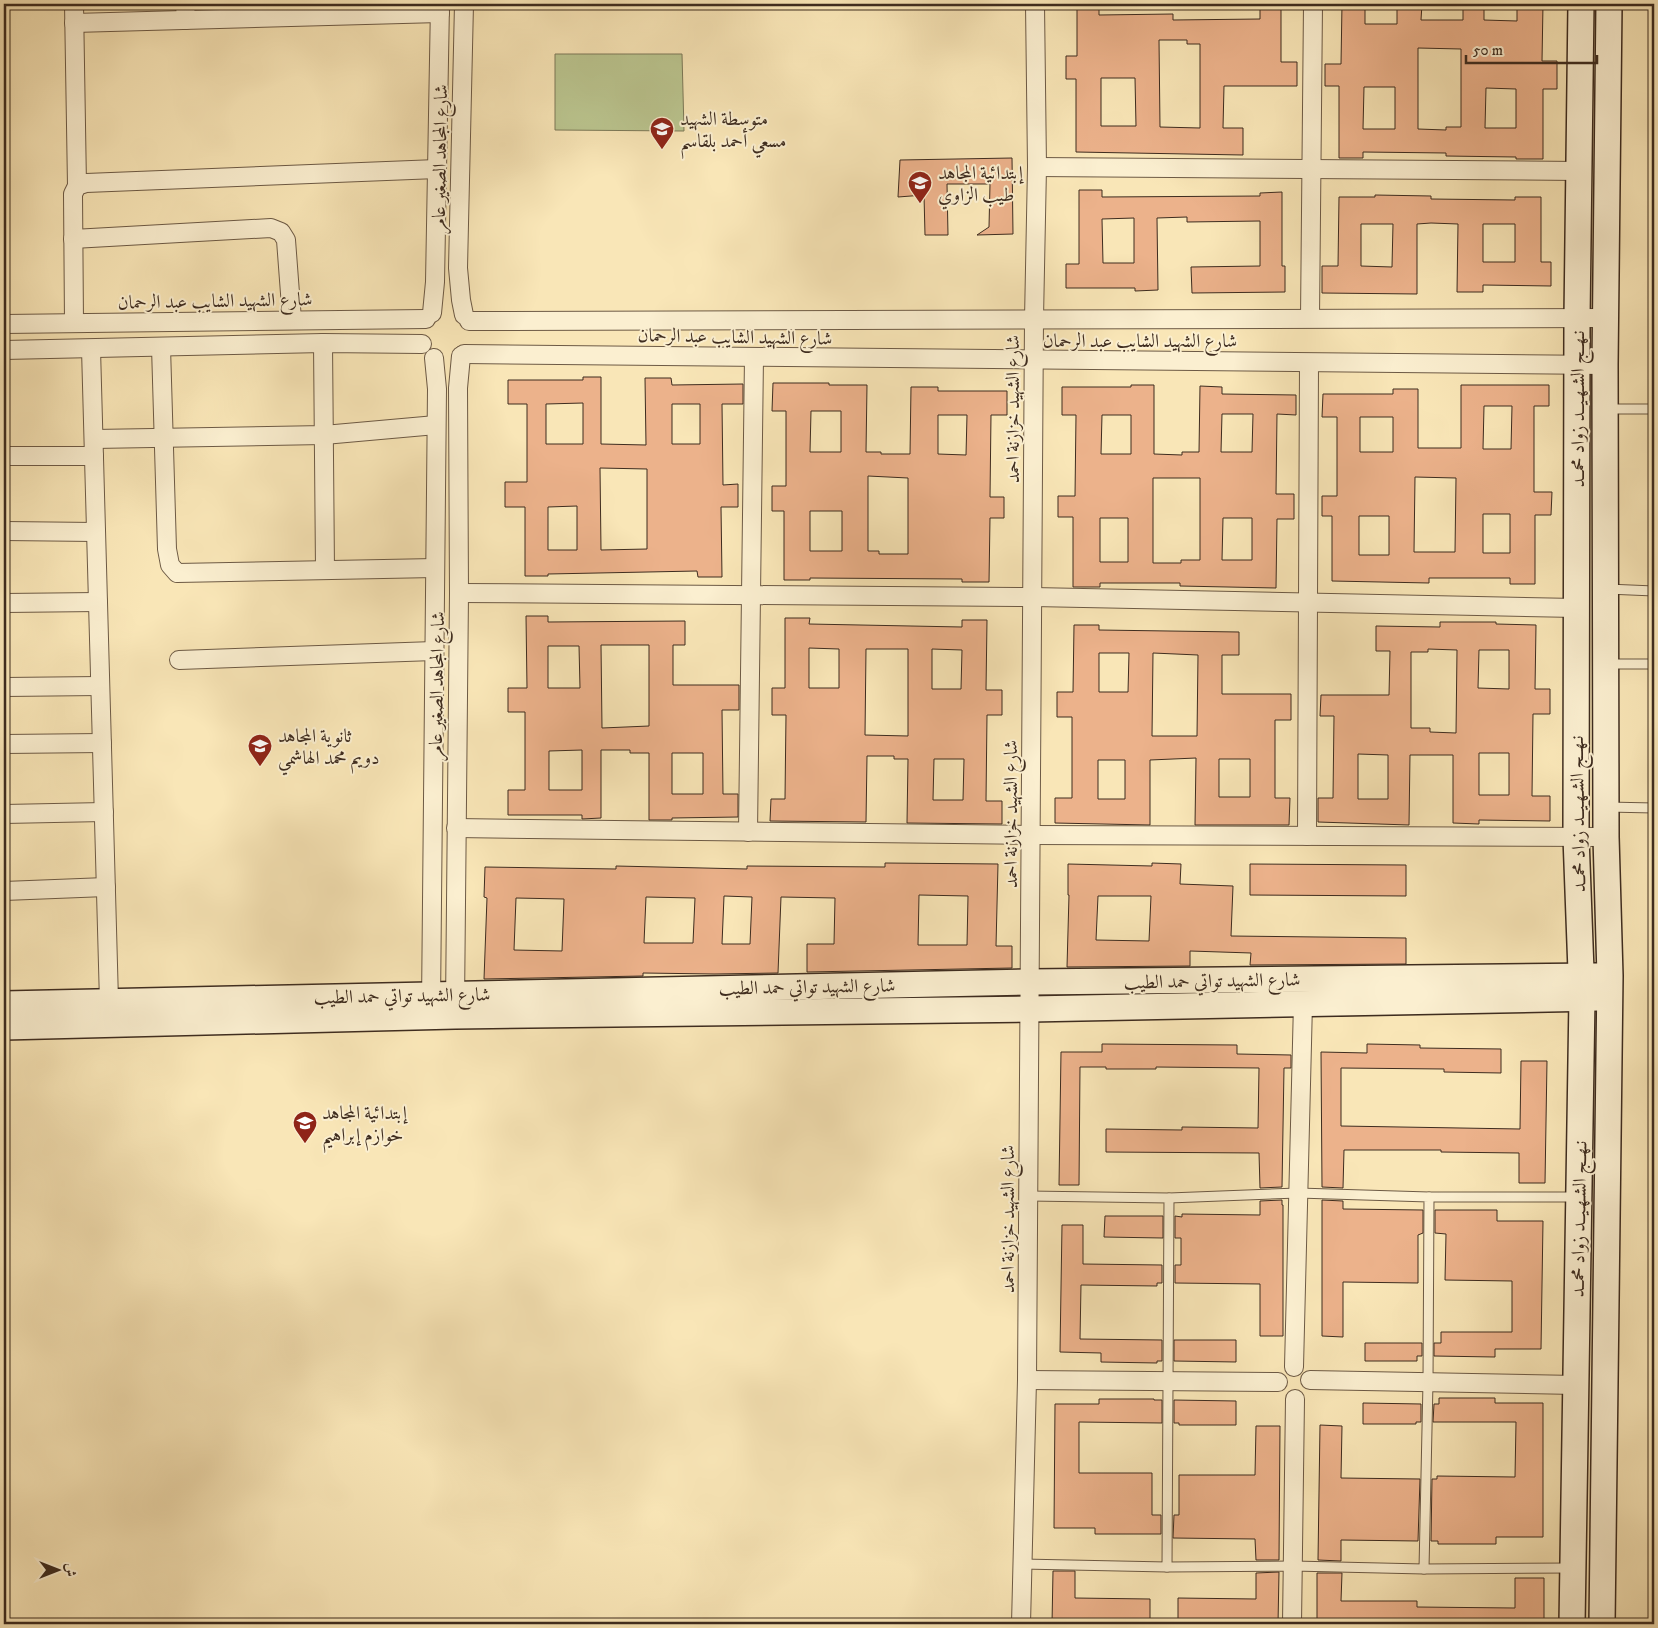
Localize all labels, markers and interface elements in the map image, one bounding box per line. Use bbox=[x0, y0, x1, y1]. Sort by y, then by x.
scale bar bbox=[1466, 32, 1597, 64]
text: 50 m bbox=[1473, 41, 1503, 60]
street label: شارع المجاهد الصغير عامر bbox=[428, 84, 456, 234]
place label: متوسطة الشهيد مسعي أحمد بلقاسم bbox=[680, 108, 787, 160]
school or university icon: متوسطة الشهيد مسعي أحمد بلقاسم bbox=[649, 116, 675, 150]
place label: إبتدائية المجاهد طيب الزاوي bbox=[938, 162, 1025, 210]
school or university icon: إبتدائية المجاهد طيب الزاوي bbox=[907, 170, 933, 204]
street label: شارع الشهيد الشايب عبد الرحمان bbox=[118, 288, 313, 318]
street label: شارع الشهيد الشايب عبد الرحمان bbox=[637, 324, 832, 354]
street label: شارع الشهيد الشايب عبد الرحمان bbox=[1043, 330, 1237, 356]
street label: نـهــج الشـهـيــد زواد محمــد bbox=[1567, 331, 1595, 487]
street label: شارع الشهيد خزازنة احمد bbox=[1002, 335, 1028, 483]
street label: شارع المجاهد الصغير عامر bbox=[425, 611, 453, 761]
place label: ثانوية المجاهد دويم محمد الهاشمي bbox=[278, 725, 380, 776]
school or university icon: ثانوية المجاهد دويم محمد الهاشمي bbox=[247, 733, 273, 767]
street label: نـهــج الشـهـيــد زواد محمــد bbox=[1566, 735, 1596, 893]
street label: شارع الشهيد خزازنة احمد bbox=[1000, 740, 1026, 888]
street label: شارع الشهيد تواتي حمد الطيب bbox=[1124, 968, 1301, 998]
street label: شارع الشهيد تواتي حمد الطيب bbox=[719, 974, 896, 1004]
street label: شارع الشهيد تواتي حمد الطيب bbox=[314, 983, 491, 1013]
place label: إبتدائية المجاهد خوازم إبراهيم bbox=[322, 1102, 409, 1154]
school or university icon: إبتدائية المجاهد خوازم إبراهيم bbox=[292, 1110, 318, 1144]
street label: نـهــج الشـهـيــد زواد محمــد bbox=[1567, 1140, 1597, 1298]
street label: شارع الشهيد خزازنة احمد bbox=[997, 1145, 1023, 1293]
north arrow bbox=[32, 1546, 82, 1596]
text: ش bbox=[61, 1563, 79, 1577]

